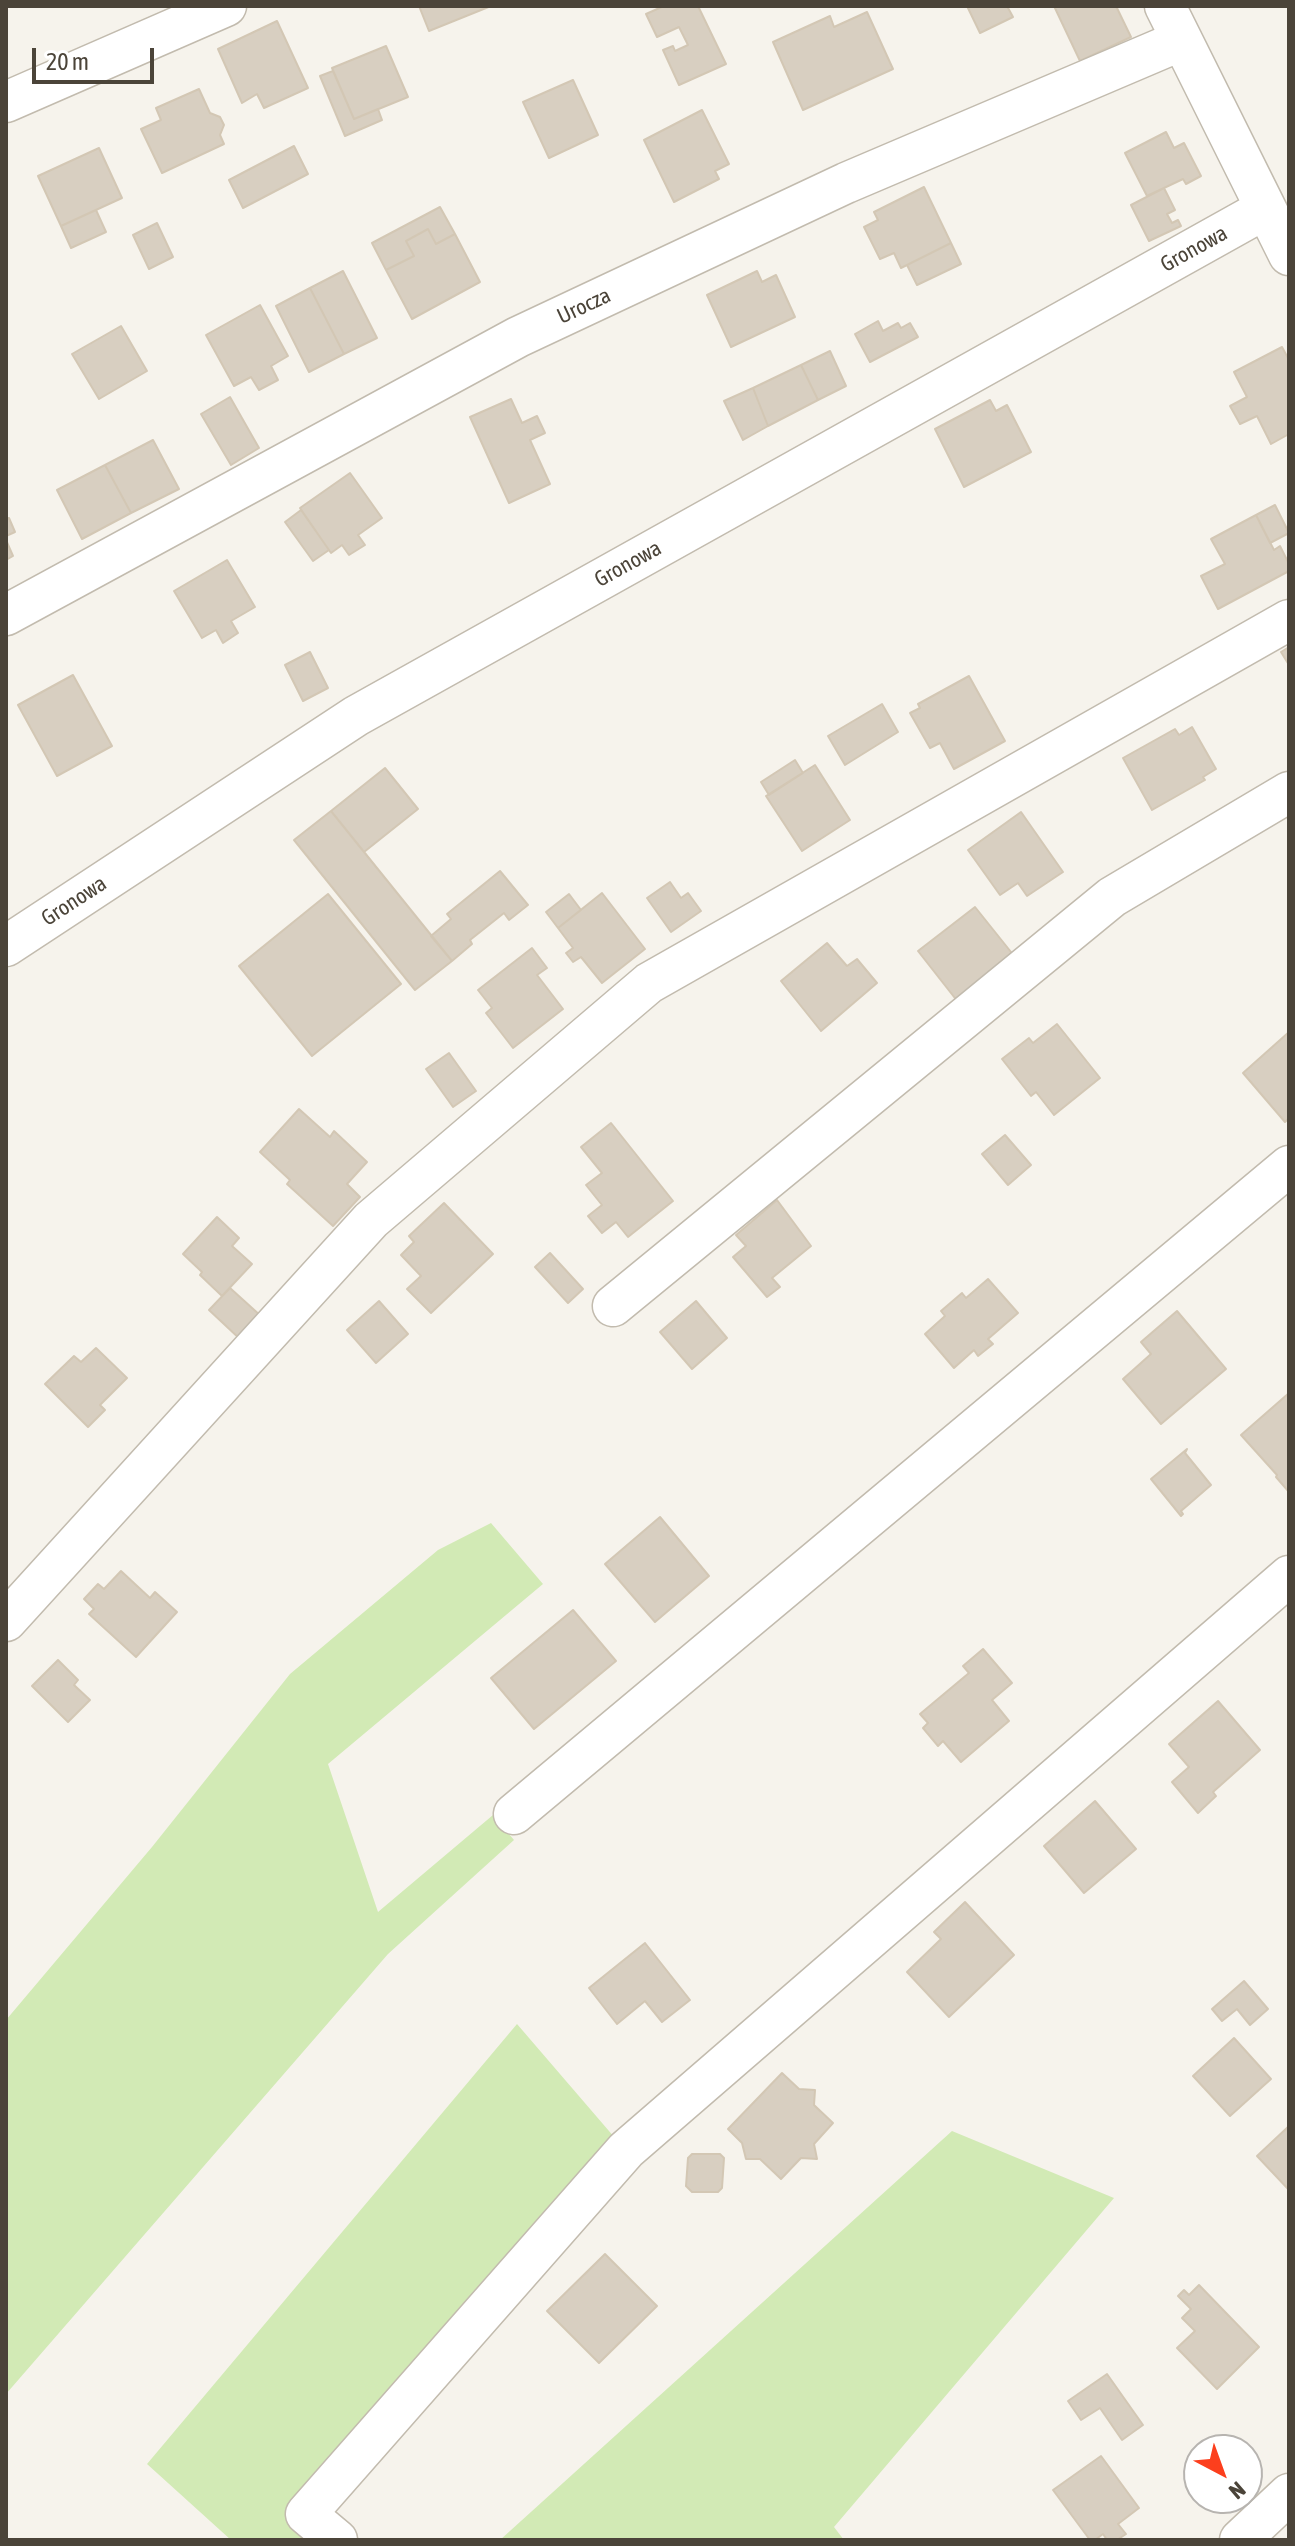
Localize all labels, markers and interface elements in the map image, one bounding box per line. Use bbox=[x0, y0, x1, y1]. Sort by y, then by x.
scale bar bbox=[36, 32, 158, 82]
text: 20 m bbox=[46, 48, 89, 75]
street label: Gronowa bbox=[1156, 220, 1232, 278]
street label: Urocza bbox=[553, 282, 615, 330]
street label: Gronowa bbox=[590, 535, 666, 593]
street label: Gronowa bbox=[36, 870, 112, 932]
north arrow bbox=[1183, 2434, 1263, 2514]
text: N bbox=[1224, 2477, 1251, 2505]

